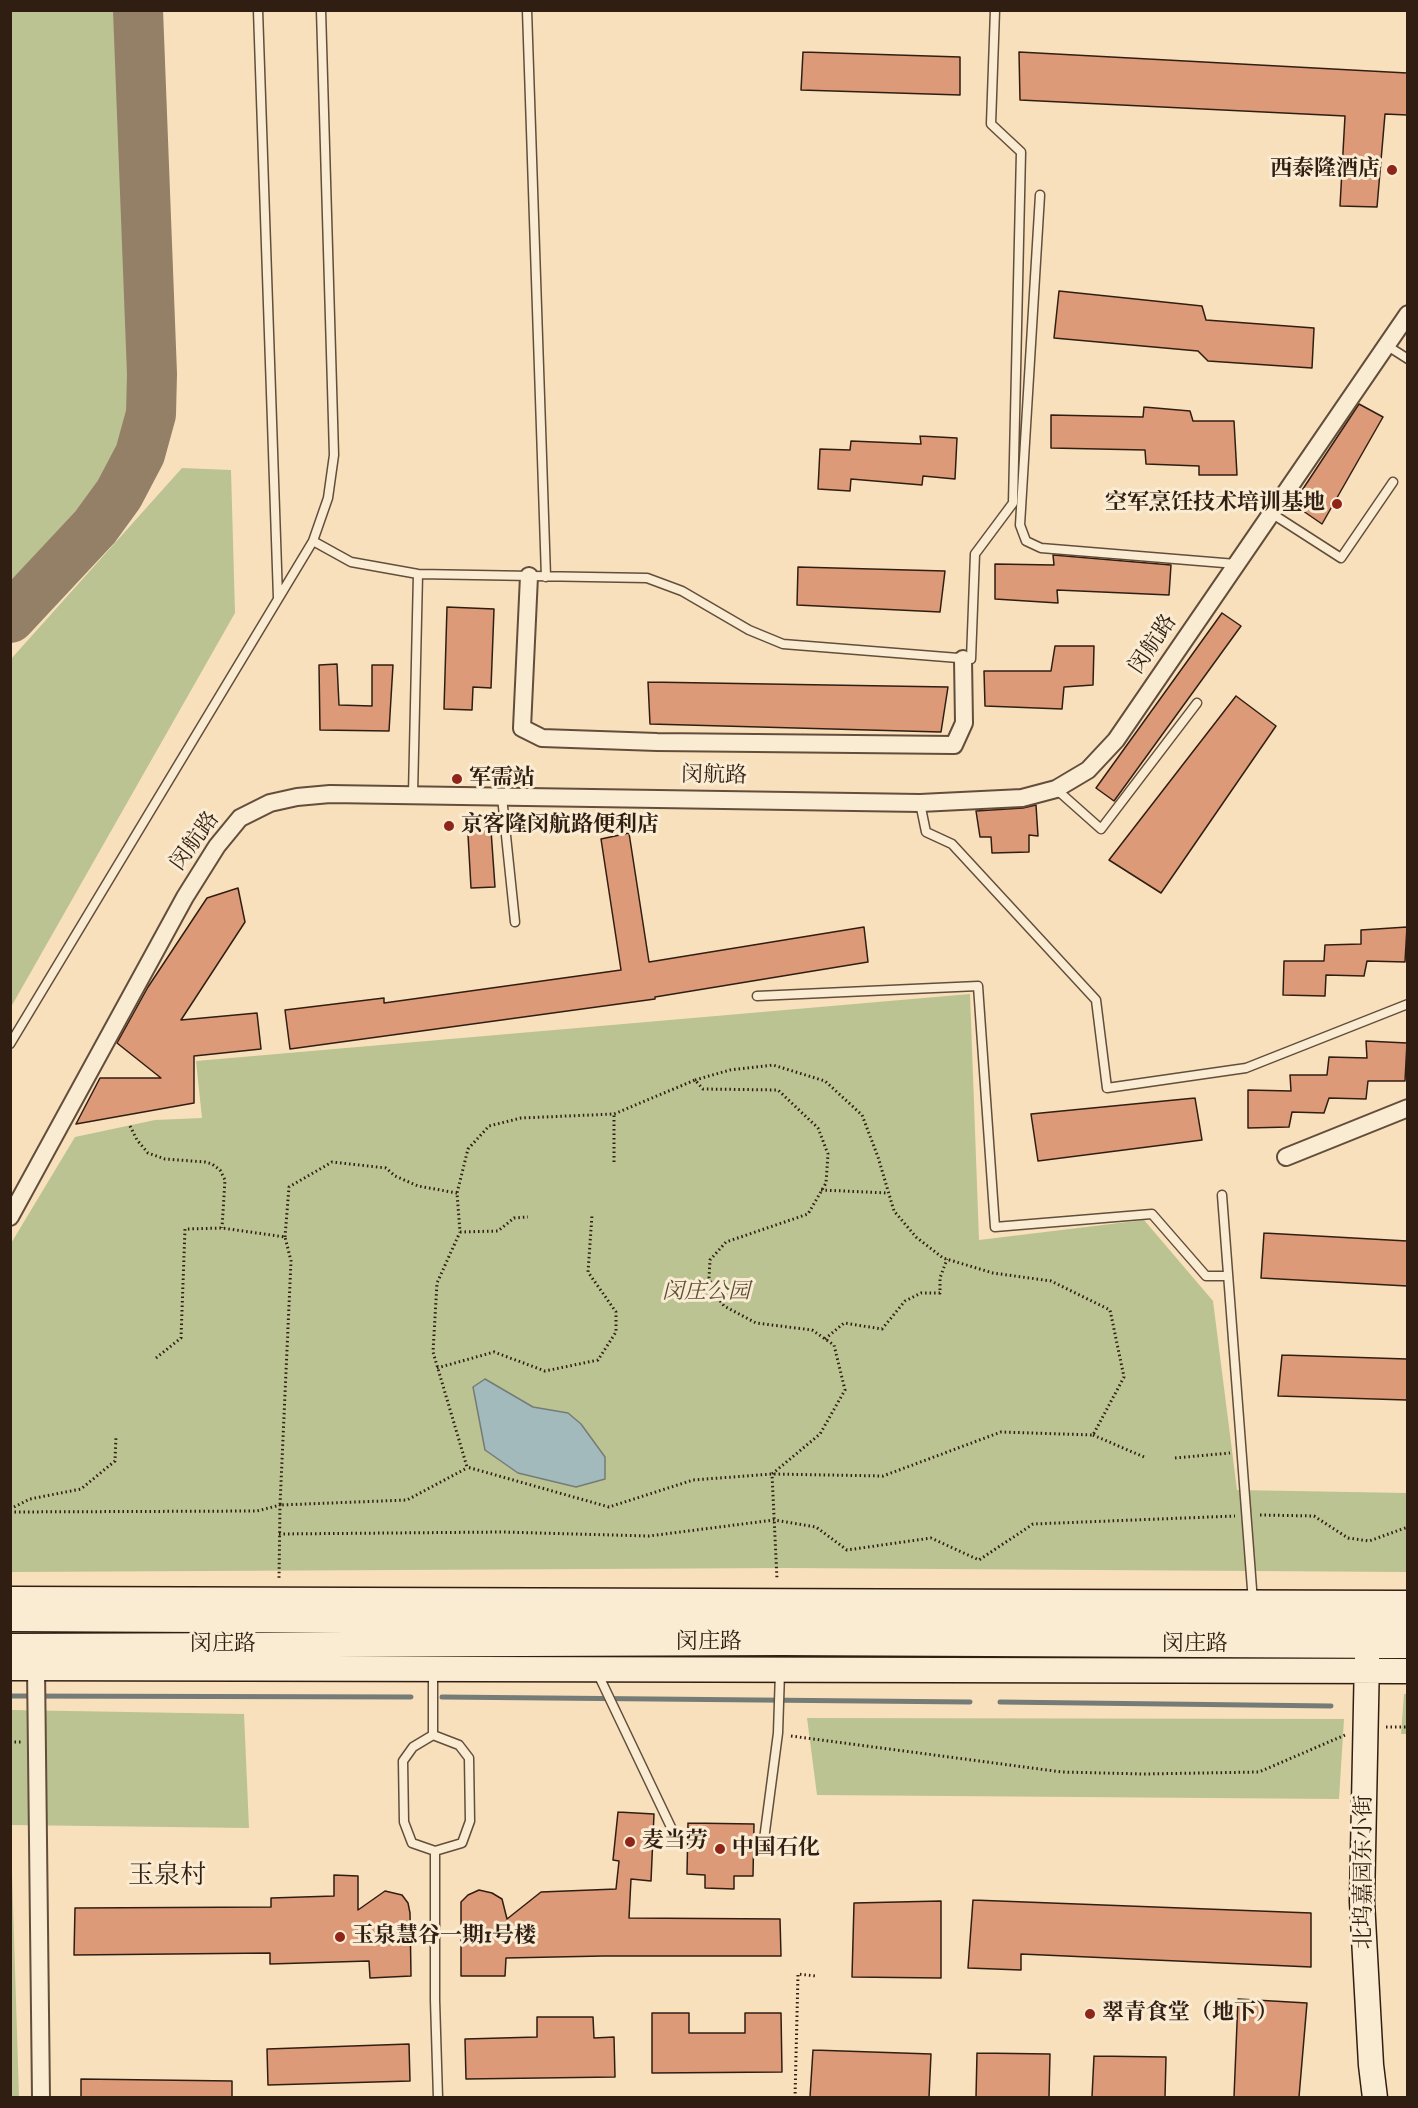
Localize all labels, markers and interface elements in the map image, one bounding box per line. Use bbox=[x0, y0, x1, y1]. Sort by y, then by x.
place label: 西泰隆酒店 bbox=[1270, 157, 1380, 183]
marker: 西泰隆酒店 bbox=[1385, 163, 1399, 177]
place label: 空军烹饪技术培训基地 bbox=[1105, 491, 1325, 517]
marker: 空军烹饪技术培训基地 bbox=[1330, 497, 1344, 511]
street label: 闵航路 bbox=[1125, 610, 1183, 680]
street label: 闵航路 bbox=[681, 763, 747, 791]
place label: 军需站 bbox=[469, 766, 535, 792]
marker: 军需站 bbox=[450, 772, 464, 786]
street label: 闵航路 bbox=[166, 808, 226, 876]
place label: 京客隆闵航路便利店 bbox=[461, 813, 659, 839]
marker: 京客隆闵航路便利店 bbox=[442, 819, 456, 833]
park label: 闵庄公园 bbox=[662, 1280, 750, 1306]
street label: 闵庄路 bbox=[676, 1630, 742, 1656]
street label: 闵庄路 bbox=[190, 1632, 256, 1658]
street label: 闵庄路 bbox=[1162, 1632, 1228, 1658]
street label: 北坞嘉园东小街 bbox=[1352, 1795, 1378, 1949]
place label: 麦当劳 bbox=[642, 1829, 708, 1855]
marker: 麦当劳 bbox=[623, 1835, 637, 1849]
place label: 中国石化 bbox=[732, 1836, 820, 1862]
marker: 中国石化 bbox=[713, 1842, 727, 1856]
district label: 玉泉村 bbox=[128, 1862, 206, 1894]
place label: 玉泉慧谷一期1号楼 bbox=[352, 1924, 536, 1950]
marker: 玉泉慧谷一期1号楼 bbox=[333, 1930, 347, 1944]
place label: 翠青食堂（地下） bbox=[1102, 2001, 1278, 2027]
marker: 翠青食堂（地下） bbox=[1083, 2007, 1097, 2021]

